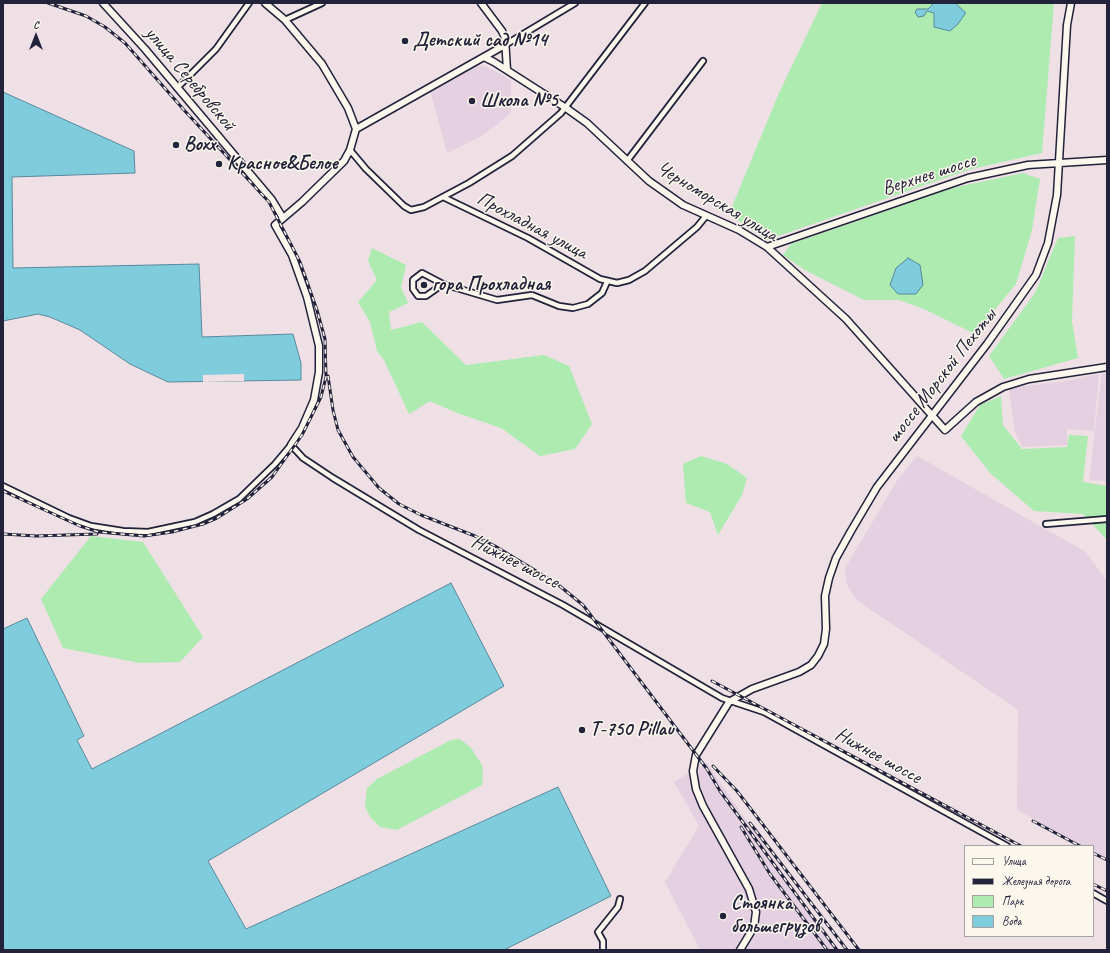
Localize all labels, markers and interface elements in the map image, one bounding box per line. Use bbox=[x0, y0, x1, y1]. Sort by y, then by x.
north arrow bbox=[16, 16, 56, 56]
text: С bbox=[33, 17, 39, 31]
street label: улица Серебровской bbox=[139, 22, 241, 136]
place label: Детский сад №14 bbox=[413, 29, 547, 53]
marker: Детский сад №14 bbox=[400, 36, 410, 46]
place label: Школа №5 bbox=[480, 89, 558, 113]
marker: Школа №5 bbox=[467, 96, 477, 106]
place label: Boxx bbox=[184, 133, 215, 157]
marker: Boxx bbox=[171, 140, 181, 150]
street label: Верхнее шоссе bbox=[879, 149, 979, 201]
place label: Красное&Белое bbox=[227, 152, 338, 176]
street label: Черноморская улица bbox=[652, 156, 782, 248]
marker: Красное&Белое bbox=[214, 159, 224, 169]
street label: Прохладная улица bbox=[473, 187, 591, 265]
place label: гора Прохладная bbox=[432, 273, 550, 297]
marker: гора Прохладная bbox=[419, 280, 429, 290]
street label: шоссе Морской Пехоты bbox=[882, 304, 1002, 448]
street label: Нижнее шоссе bbox=[467, 530, 563, 594]
place label: T-750 Pillau bbox=[590, 718, 673, 742]
street label: Нижнее шоссе bbox=[831, 722, 925, 790]
marker: T-750 Pillau bbox=[577, 725, 587, 735]
legend bbox=[964, 845, 1094, 937]
text: Улица bbox=[1002, 853, 1026, 869]
text: Железная дорога bbox=[1002, 873, 1070, 889]
place label: Стоянка большегрузов bbox=[731, 892, 820, 939]
text: Парк bbox=[1002, 893, 1023, 909]
marker: Стоянка большегрузов bbox=[718, 911, 728, 921]
text: Вода bbox=[1002, 913, 1021, 929]

